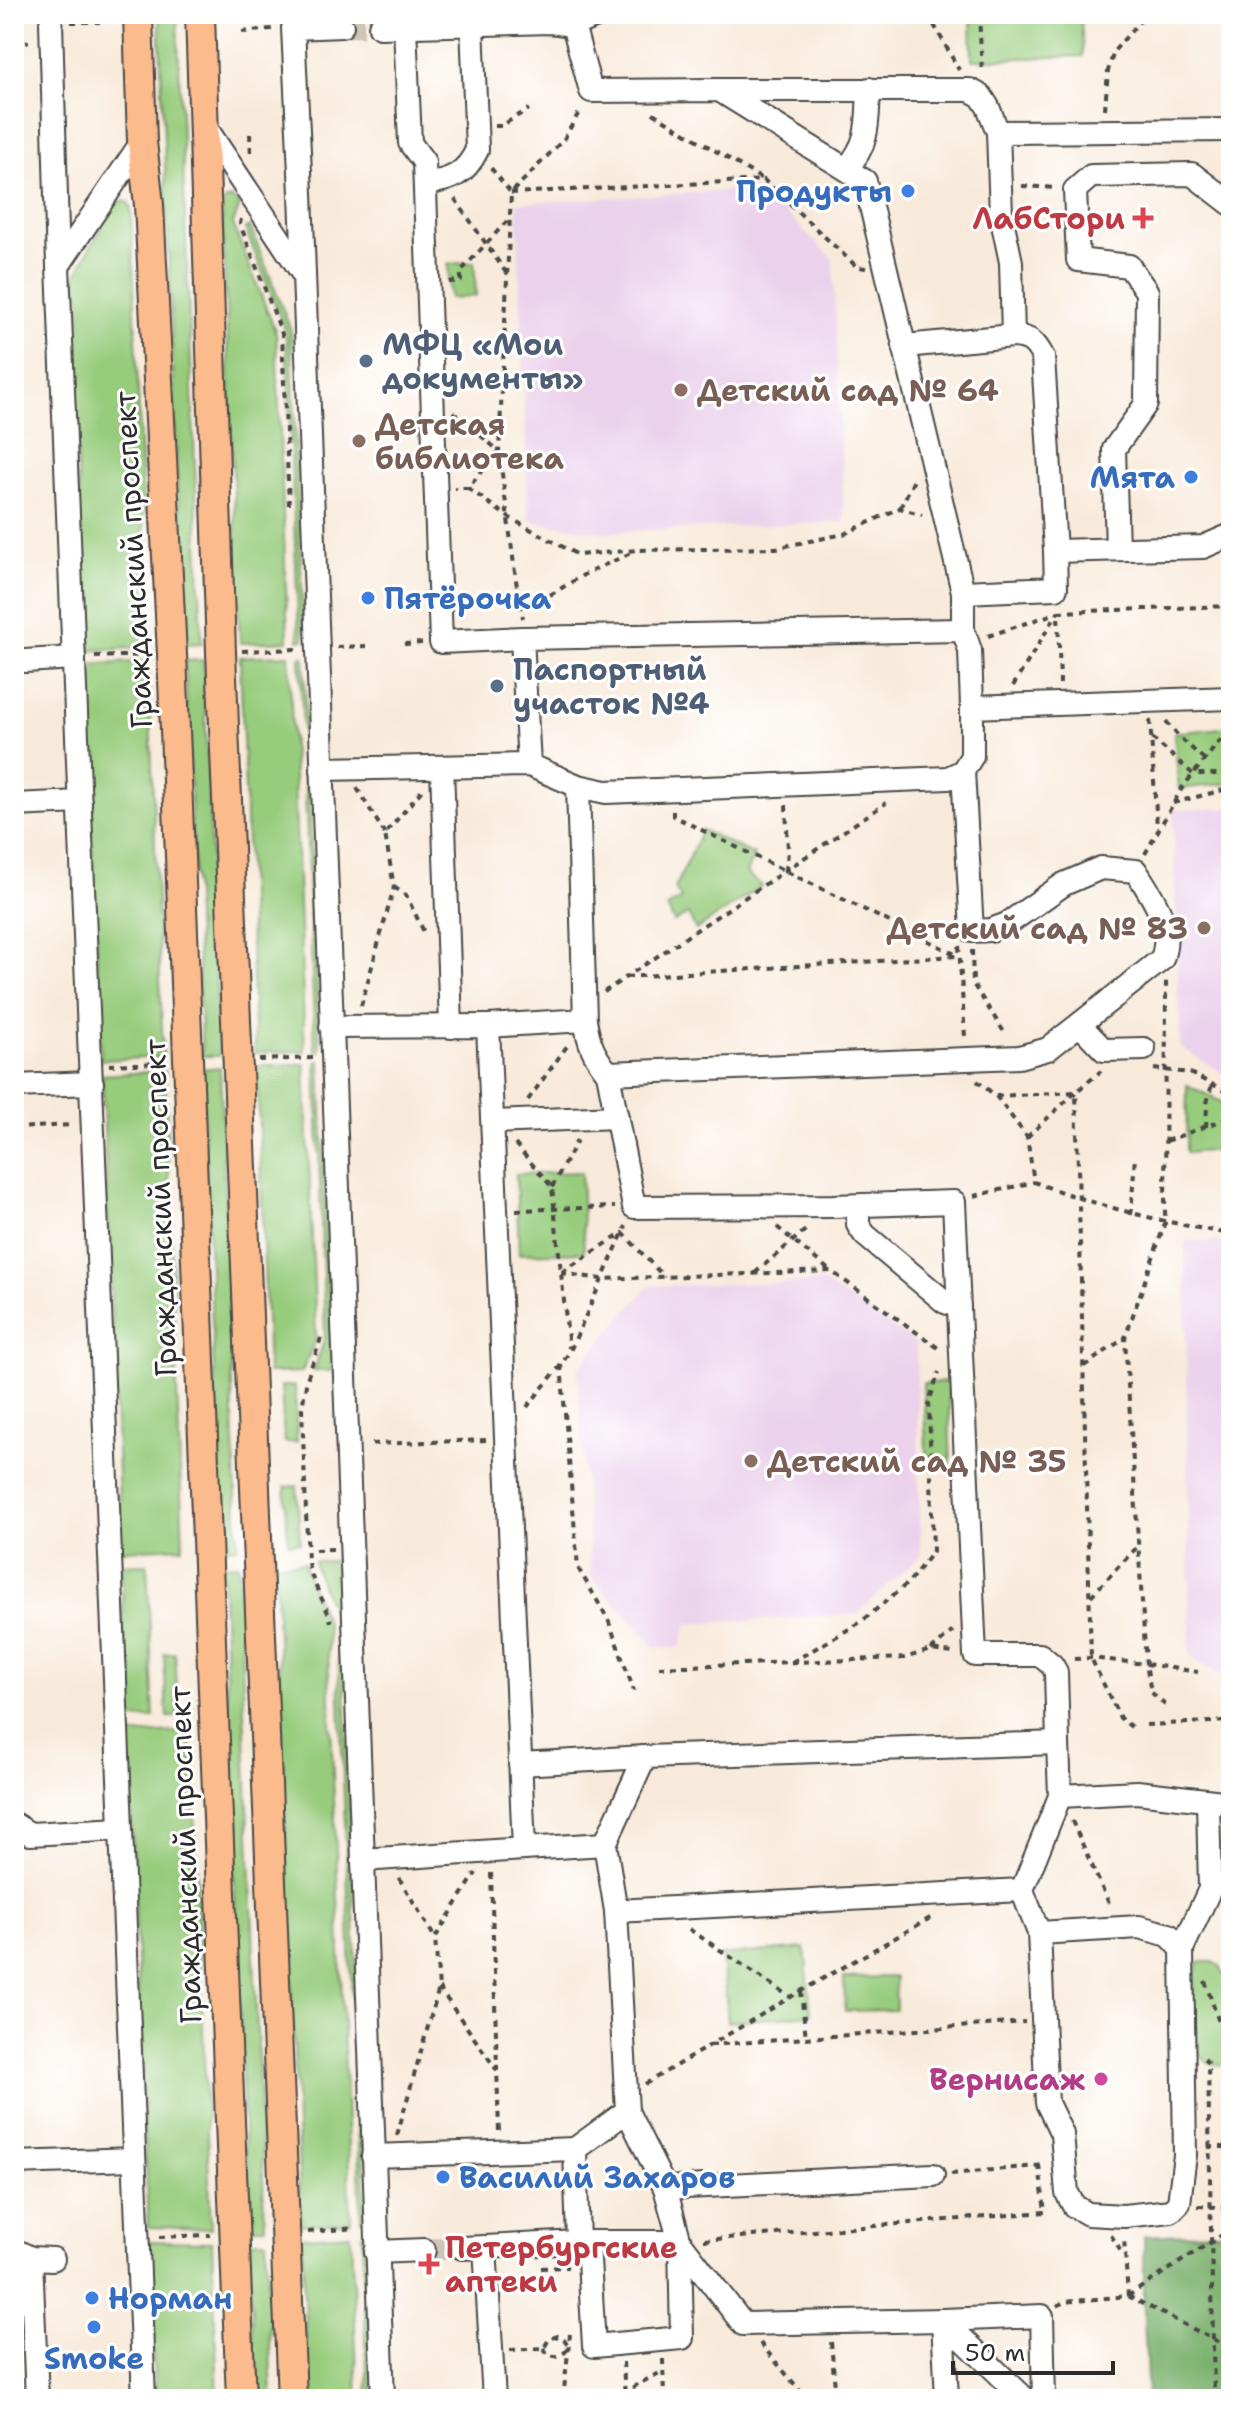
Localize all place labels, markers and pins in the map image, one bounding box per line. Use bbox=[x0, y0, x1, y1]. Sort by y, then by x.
place label: Продукты bbox=[736, 171, 892, 212]
marker: Продукты bbox=[899, 182, 917, 200]
place label: ЛабСтори bbox=[972, 198, 1125, 239]
marker: ЛабСтори bbox=[1132, 207, 1154, 229]
place label: МФЦ «Мои документы» bbox=[382, 324, 583, 399]
marker: МФЦ «Мои документы» bbox=[357, 352, 375, 370]
place label: Детский сад № 64 bbox=[697, 370, 999, 411]
marker: Детский сад № 64 bbox=[672, 381, 690, 399]
place label: Детская библиотека bbox=[375, 404, 564, 479]
marker: Детская библиотека bbox=[350, 432, 368, 450]
place label: Мята bbox=[1089, 457, 1176, 498]
marker: Мята bbox=[1182, 468, 1200, 486]
place label: Пятёрочка bbox=[384, 578, 552, 619]
marker: Пятёрочка bbox=[359, 589, 377, 607]
place label: Паспортный участок №4 bbox=[513, 649, 710, 724]
marker: Паспортный участок №4 bbox=[488, 677, 506, 695]
place label: Детский сад № 83 bbox=[886, 908, 1188, 949]
marker: Детский сад № 83 bbox=[1195, 919, 1213, 937]
place label: Детский сад № 35 bbox=[767, 1441, 1067, 1482]
marker: Детский сад № 35 bbox=[742, 1452, 760, 1470]
place label: Вернисаж bbox=[929, 2059, 1086, 2100]
marker: Вернисаж bbox=[1092, 2070, 1110, 2088]
place label: Василий Захаров bbox=[459, 2157, 735, 2198]
marker: Василий Захаров bbox=[434, 2168, 452, 2186]
place label: Петербургские аптеки bbox=[445, 2227, 678, 2302]
marker: Петербургские аптеки bbox=[420, 2255, 438, 2273]
place label: Норман bbox=[108, 2278, 232, 2319]
marker: Норман bbox=[83, 2289, 101, 2307]
marker: Smoke bbox=[85, 2318, 103, 2336]
place label: Smoke bbox=[44, 2338, 144, 2379]

